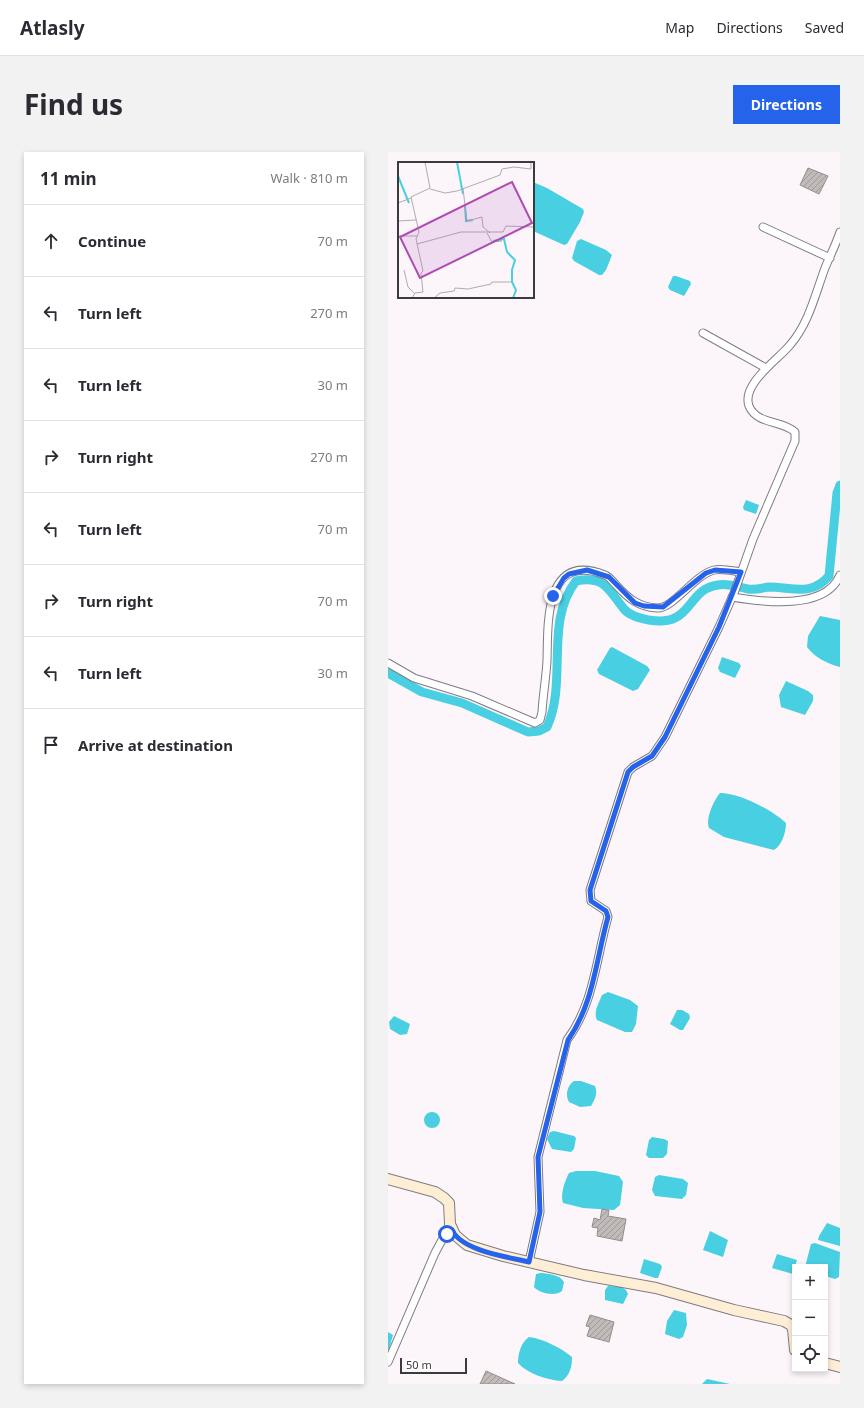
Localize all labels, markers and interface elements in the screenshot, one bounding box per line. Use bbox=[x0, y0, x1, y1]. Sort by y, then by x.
text: Atlasly bbox=[20, 15, 85, 41]
text: Map bbox=[665, 18, 694, 37]
text: Directions bbox=[716, 18, 783, 37]
text: Saved bbox=[805, 18, 844, 37]
text: Find us bbox=[24, 85, 123, 123]
button: Directions bbox=[733, 85, 840, 124]
inset map bbox=[398, 162, 534, 298]
text: 11 min bbox=[40, 167, 97, 190]
text: Walk · 810 m bbox=[270, 169, 348, 187]
icon: ahead bbox=[40, 230, 62, 252]
text: Continue bbox=[78, 231, 146, 251]
text: 70 m bbox=[318, 232, 348, 250]
icon: left bbox=[40, 302, 62, 324]
text: Turn left bbox=[78, 303, 142, 323]
text: 270 m bbox=[310, 304, 348, 322]
icon: left bbox=[40, 374, 62, 396]
text: Turn left bbox=[78, 375, 142, 395]
text: 30 m bbox=[318, 376, 348, 394]
icon: right bbox=[40, 446, 62, 468]
text: Turn right bbox=[78, 447, 153, 467]
text: 270 m bbox=[310, 448, 348, 466]
icon: left bbox=[40, 518, 62, 540]
text: Turn left bbox=[78, 519, 142, 539]
text: 70 m bbox=[318, 520, 348, 538]
route end bbox=[544, 587, 562, 605]
icon: right bbox=[40, 590, 62, 612]
text: Turn right bbox=[78, 591, 153, 611]
text: 70 m bbox=[318, 592, 348, 610]
icon: left bbox=[40, 662, 62, 684]
text: Turn left bbox=[78, 663, 142, 683]
text: 30 m bbox=[318, 664, 348, 682]
icon: arrive bbox=[40, 734, 62, 756]
text: Arrive at destination bbox=[78, 735, 233, 755]
route start bbox=[438, 1225, 456, 1243]
map controls bbox=[792, 1264, 828, 1372]
button: + bbox=[792, 1264, 828, 1300]
button: − bbox=[792, 1300, 828, 1336]
button: locate bbox=[792, 1336, 828, 1372]
scale bar bbox=[400, 1356, 467, 1375]
text: 50 m bbox=[406, 1357, 432, 1372]

